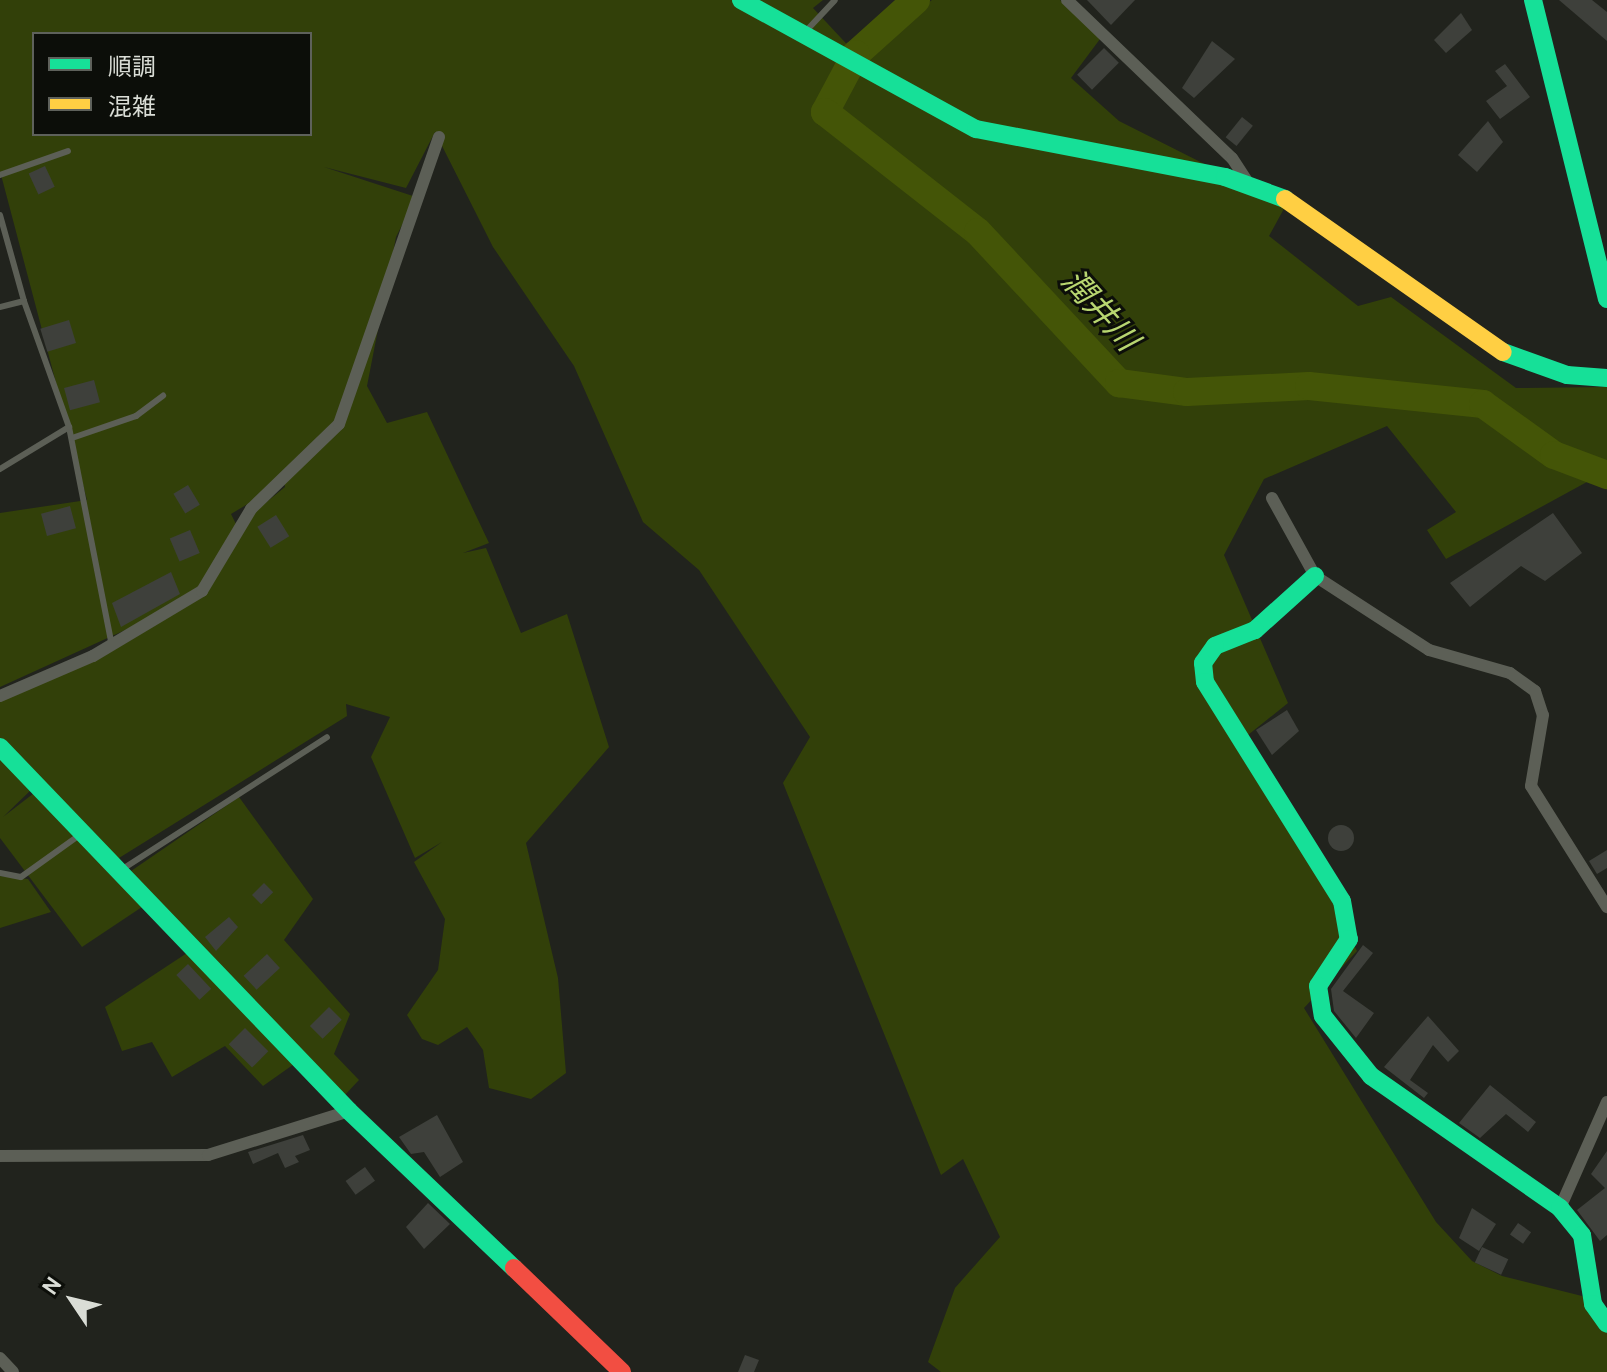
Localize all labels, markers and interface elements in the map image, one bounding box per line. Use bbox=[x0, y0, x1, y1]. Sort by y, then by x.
legend bbox=[32, 32, 312, 136]
text: 順調 bbox=[108, 52, 156, 81]
text: 混雑 bbox=[108, 92, 156, 121]
water label: 潤井川 bbox=[1054, 261, 1146, 359]
north arrow bbox=[32, 1260, 112, 1340]
text: N bbox=[36, 1272, 67, 1300]

